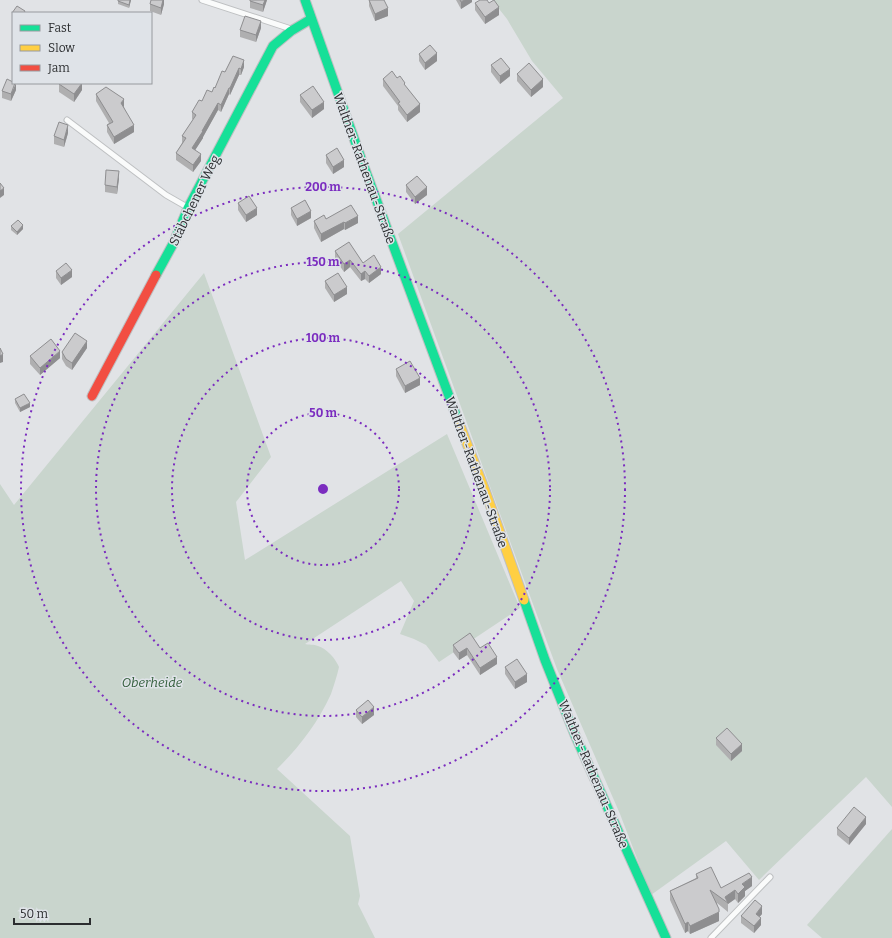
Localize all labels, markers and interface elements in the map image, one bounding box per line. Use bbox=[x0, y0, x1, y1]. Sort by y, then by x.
legend bbox=[12, 12, 152, 84]
text: Fast bbox=[48, 21, 72, 35]
text: Slow bbox=[48, 41, 75, 55]
text: Jam bbox=[47, 61, 70, 75]
street label: Walther-Rathenau-Straße bbox=[330, 91, 399, 246]
street label: Stäbchener Weg bbox=[166, 152, 223, 248]
text: 200 m bbox=[305, 180, 341, 194]
text: 150 m bbox=[307, 255, 340, 269]
text: 100 m bbox=[306, 331, 341, 345]
street label: Walther-Rathenau-Straße bbox=[442, 395, 511, 550]
text: 50 m bbox=[309, 406, 337, 420]
centre of rings bbox=[316, 482, 330, 496]
park label: Oberheide bbox=[122, 675, 183, 690]
street label: Walther-Rathenau-Straße bbox=[556, 698, 632, 850]
scale bar bbox=[14, 900, 90, 926]
text: 50 m bbox=[20, 907, 49, 921]

